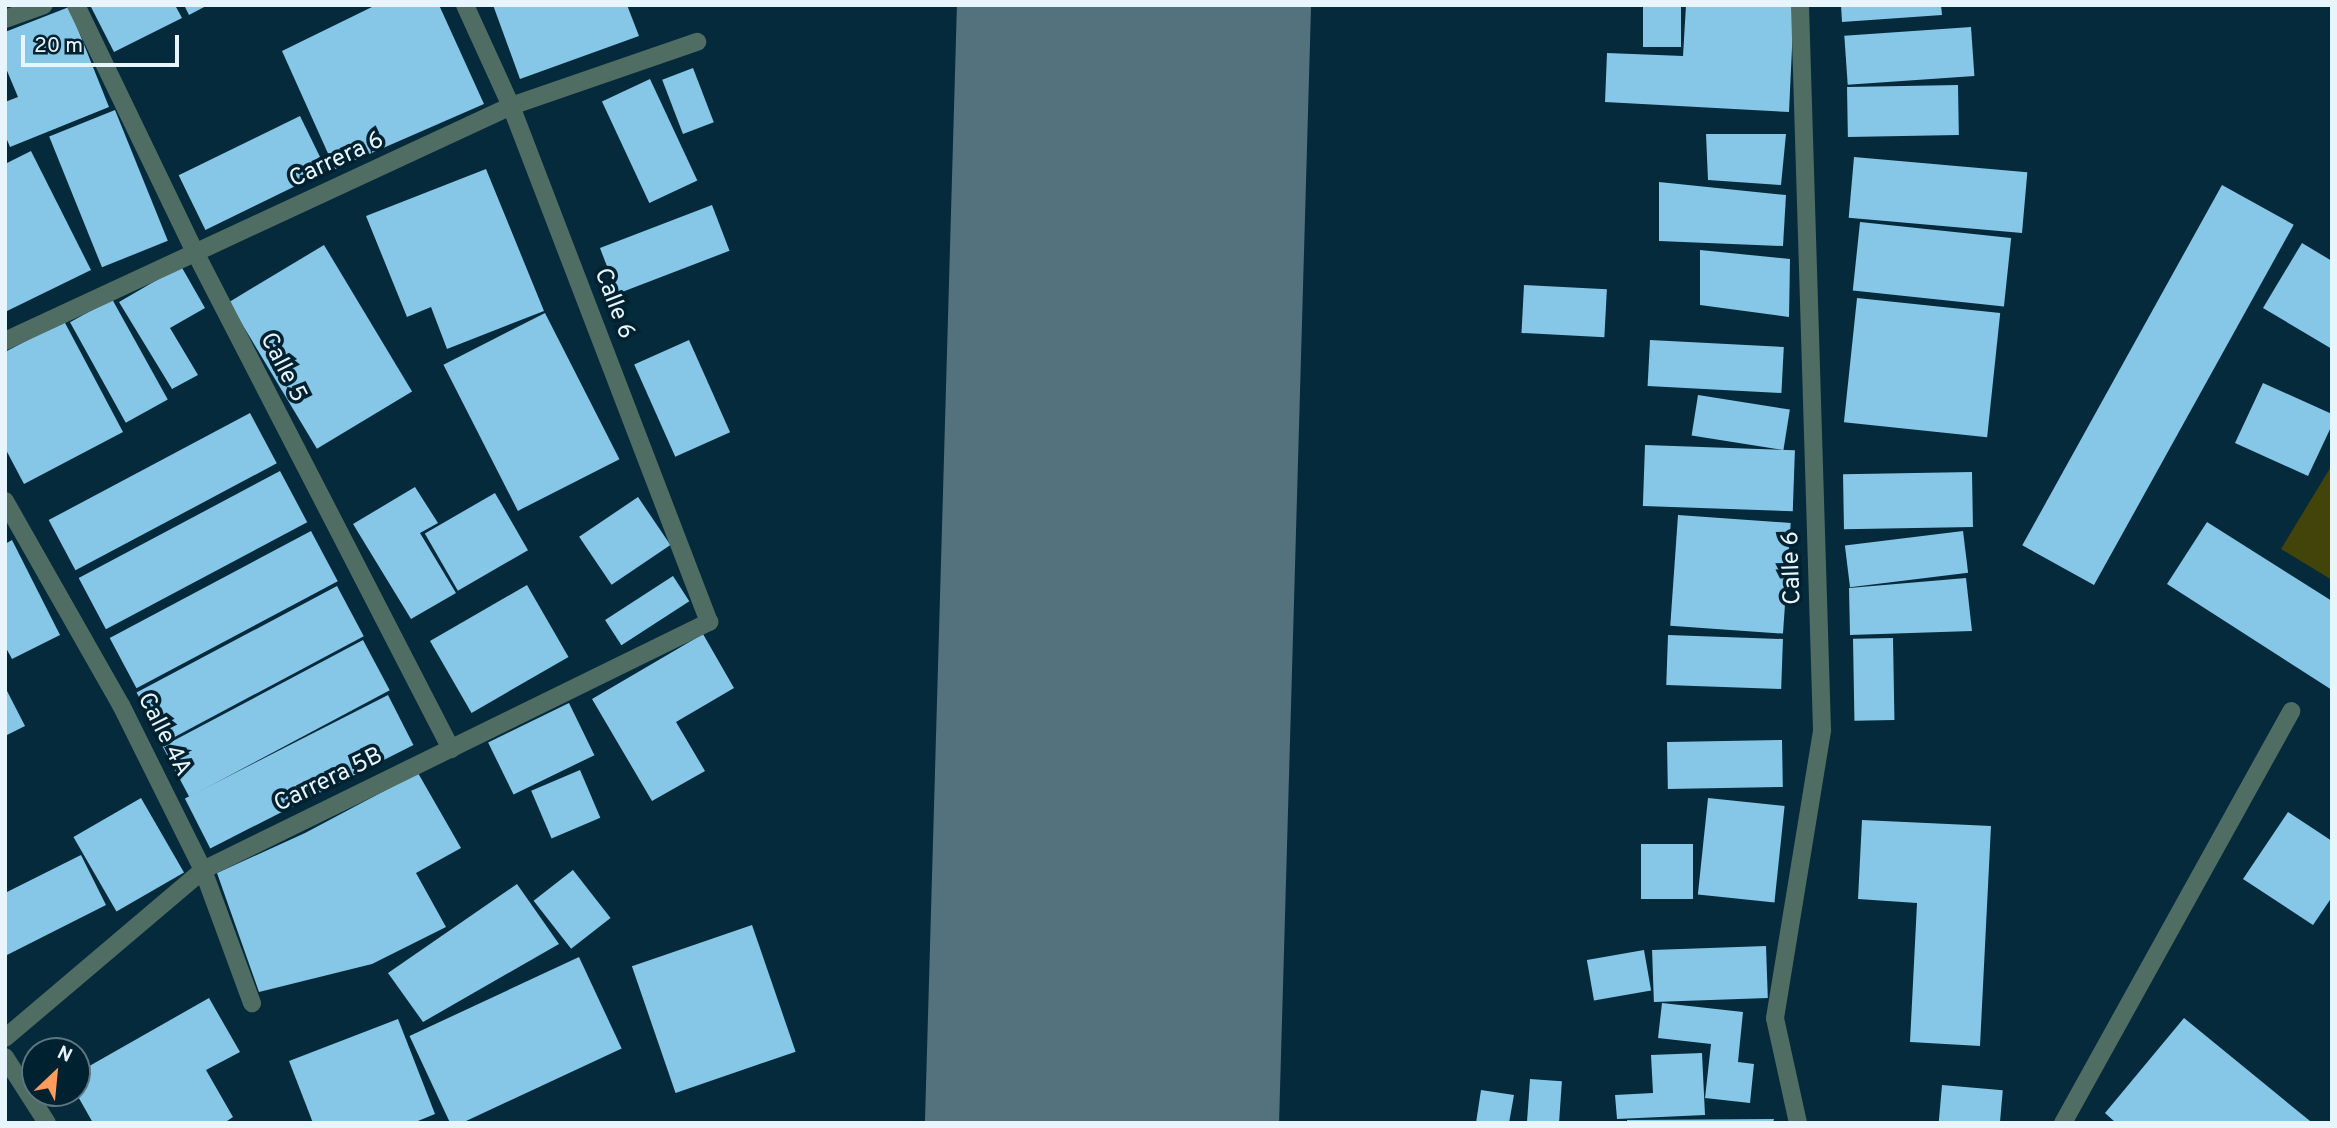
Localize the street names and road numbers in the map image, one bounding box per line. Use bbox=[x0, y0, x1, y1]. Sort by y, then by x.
street label: Carrera 6 bbox=[285, 127, 389, 195]
street label: Calle 6 bbox=[586, 264, 640, 344]
street label: Calle 5 bbox=[252, 328, 312, 408]
street label: Calle 6 bbox=[1777, 531, 1809, 605]
street label: Calle 4A bbox=[130, 688, 196, 782]
street label: Carrera 5B bbox=[270, 742, 388, 820]

